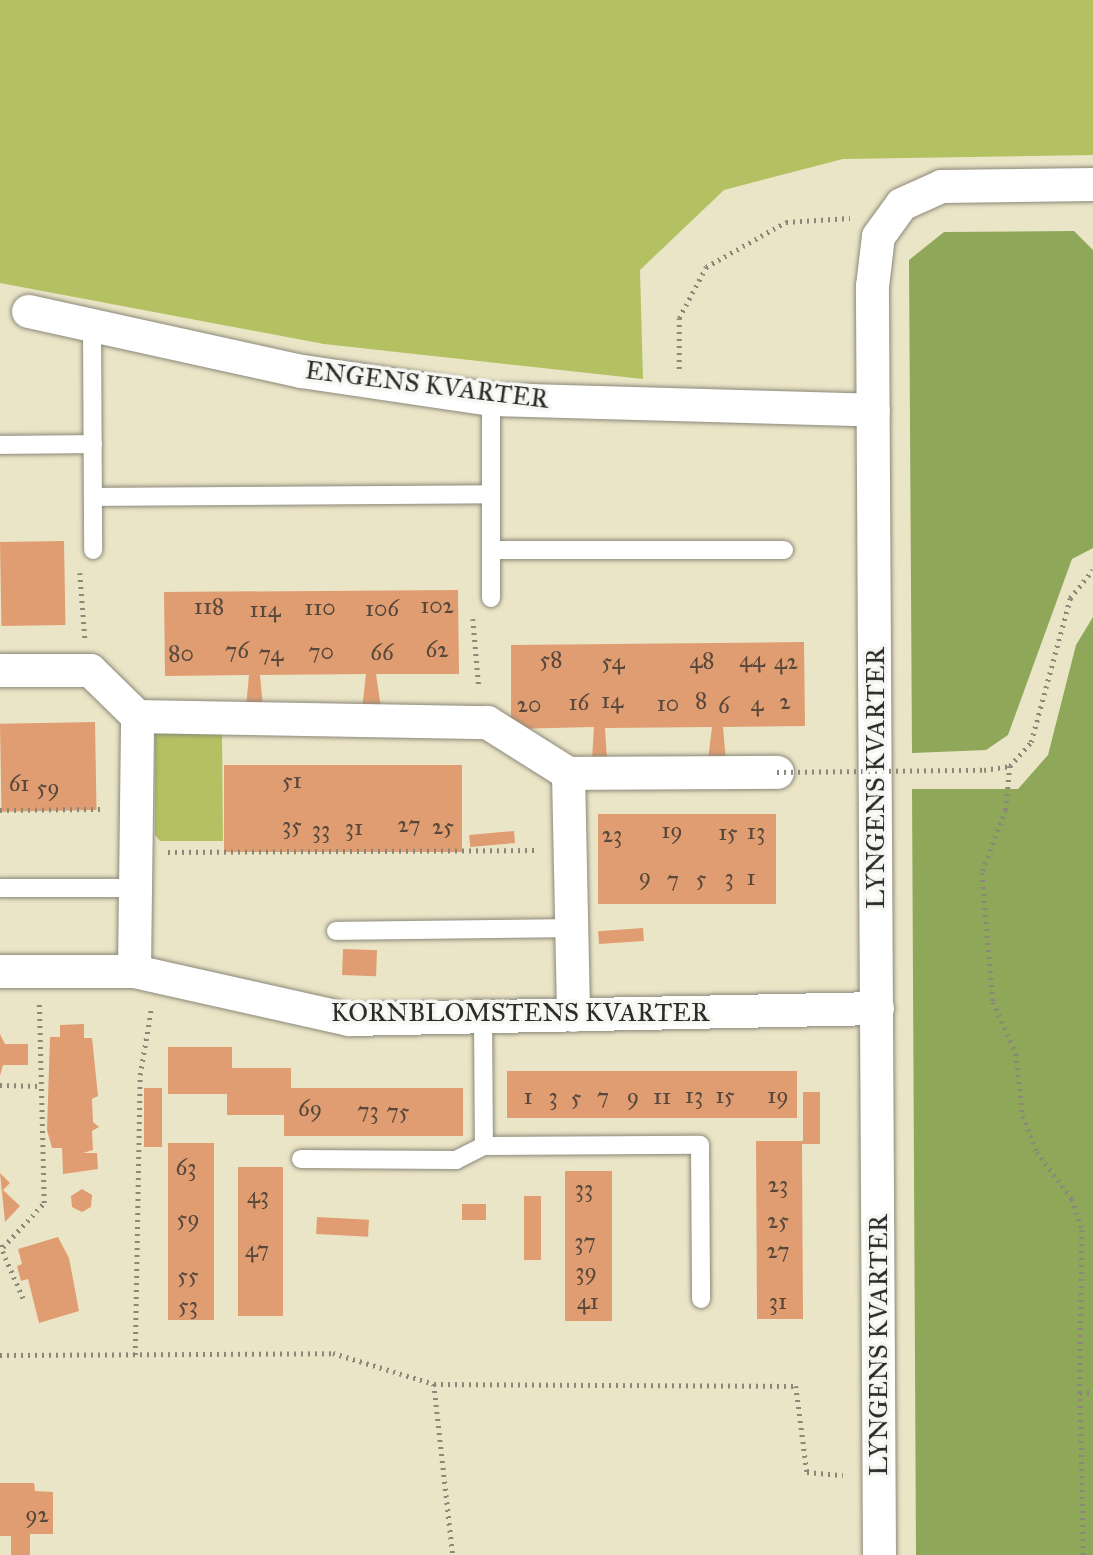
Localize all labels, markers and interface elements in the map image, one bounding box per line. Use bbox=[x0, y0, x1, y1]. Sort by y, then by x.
street label: ENGENS KVARTER bbox=[303, 355, 551, 415]
house number: 102 bbox=[420, 591, 454, 619]
house number: 118 bbox=[194, 592, 224, 620]
house number: 110 bbox=[304, 593, 336, 621]
house number: 106 bbox=[365, 594, 399, 622]
house number: 114 bbox=[250, 595, 280, 623]
house number: 62 bbox=[425, 635, 449, 663]
house number: 76 bbox=[225, 636, 249, 664]
house number: 70 bbox=[308, 637, 334, 665]
house number: 66 bbox=[370, 638, 394, 666]
house number: 80 bbox=[168, 639, 194, 667]
house number: 74 bbox=[259, 639, 283, 667]
house number: 58 bbox=[540, 645, 562, 673]
house number: 44 bbox=[739, 645, 765, 673]
house number: 48 bbox=[689, 646, 715, 674]
house number: 54 bbox=[602, 647, 624, 675]
house number: 42 bbox=[774, 647, 798, 675]
street label: LYNGENS KVARTER bbox=[860, 647, 892, 909]
house number: 14 bbox=[601, 686, 623, 714]
house number: 8 bbox=[695, 686, 707, 714]
house number: 2 bbox=[779, 687, 791, 715]
house number: 16 bbox=[569, 688, 589, 716]
house number: 10 bbox=[657, 689, 679, 717]
house number: 4 bbox=[751, 689, 763, 717]
house number: 20 bbox=[517, 690, 541, 718]
house number: 6 bbox=[718, 691, 730, 719]
house number: 51 bbox=[282, 766, 302, 794]
house number: 61 bbox=[9, 769, 29, 797]
house number: 59 bbox=[36, 773, 60, 801]
house number: 27 bbox=[398, 810, 421, 838]
house number: 35 bbox=[282, 811, 302, 839]
house number: 25 bbox=[432, 812, 454, 840]
house number: 31 bbox=[345, 813, 363, 841]
house number: 33 bbox=[312, 815, 330, 843]
house number: 19 bbox=[661, 816, 683, 844]
house number: 13 bbox=[747, 817, 765, 845]
house number: 15 bbox=[718, 818, 738, 846]
house number: 23 bbox=[602, 820, 622, 848]
house number: 9 bbox=[639, 862, 651, 890]
house number: 3 bbox=[724, 863, 734, 891]
house number: 1 bbox=[746, 863, 756, 891]
house number: 5 bbox=[696, 864, 706, 892]
house number: 7 bbox=[667, 865, 679, 893]
street label: KORNBLOMSTENS KVARTER bbox=[331, 997, 709, 1029]
house number: 13 bbox=[685, 1081, 703, 1109]
house number: 15 bbox=[715, 1081, 735, 1109]
house number: 19 bbox=[767, 1081, 789, 1109]
house number: 1 bbox=[523, 1082, 533, 1110]
house number: 3 bbox=[548, 1082, 558, 1110]
house number: 7 bbox=[597, 1082, 609, 1110]
house number: 9 bbox=[627, 1082, 639, 1110]
house number: 11 bbox=[653, 1082, 671, 1110]
house number: 5 bbox=[571, 1083, 581, 1111]
house number: 69 bbox=[298, 1094, 322, 1122]
house number: 73 bbox=[357, 1096, 379, 1124]
house number: 75 bbox=[387, 1097, 409, 1125]
house number: 63 bbox=[176, 1153, 196, 1181]
house number: 23 bbox=[768, 1170, 788, 1198]
house number: 33 bbox=[575, 1174, 593, 1202]
house number: 43 bbox=[247, 1181, 269, 1209]
house number: 59 bbox=[176, 1204, 200, 1232]
house number: 25 bbox=[767, 1206, 789, 1234]
street label: LYNGENS KVARTER bbox=[863, 1214, 895, 1476]
house number: 37 bbox=[574, 1227, 596, 1255]
house number: 47 bbox=[245, 1235, 269, 1263]
house number: 27 bbox=[766, 1236, 790, 1264]
house number: 39 bbox=[575, 1257, 597, 1285]
house number: 55 bbox=[177, 1261, 199, 1289]
house number: 41 bbox=[577, 1287, 599, 1315]
house number: 31 bbox=[769, 1287, 787, 1315]
house number: 53 bbox=[178, 1291, 198, 1319]
house number: 92 bbox=[25, 1500, 49, 1528]

